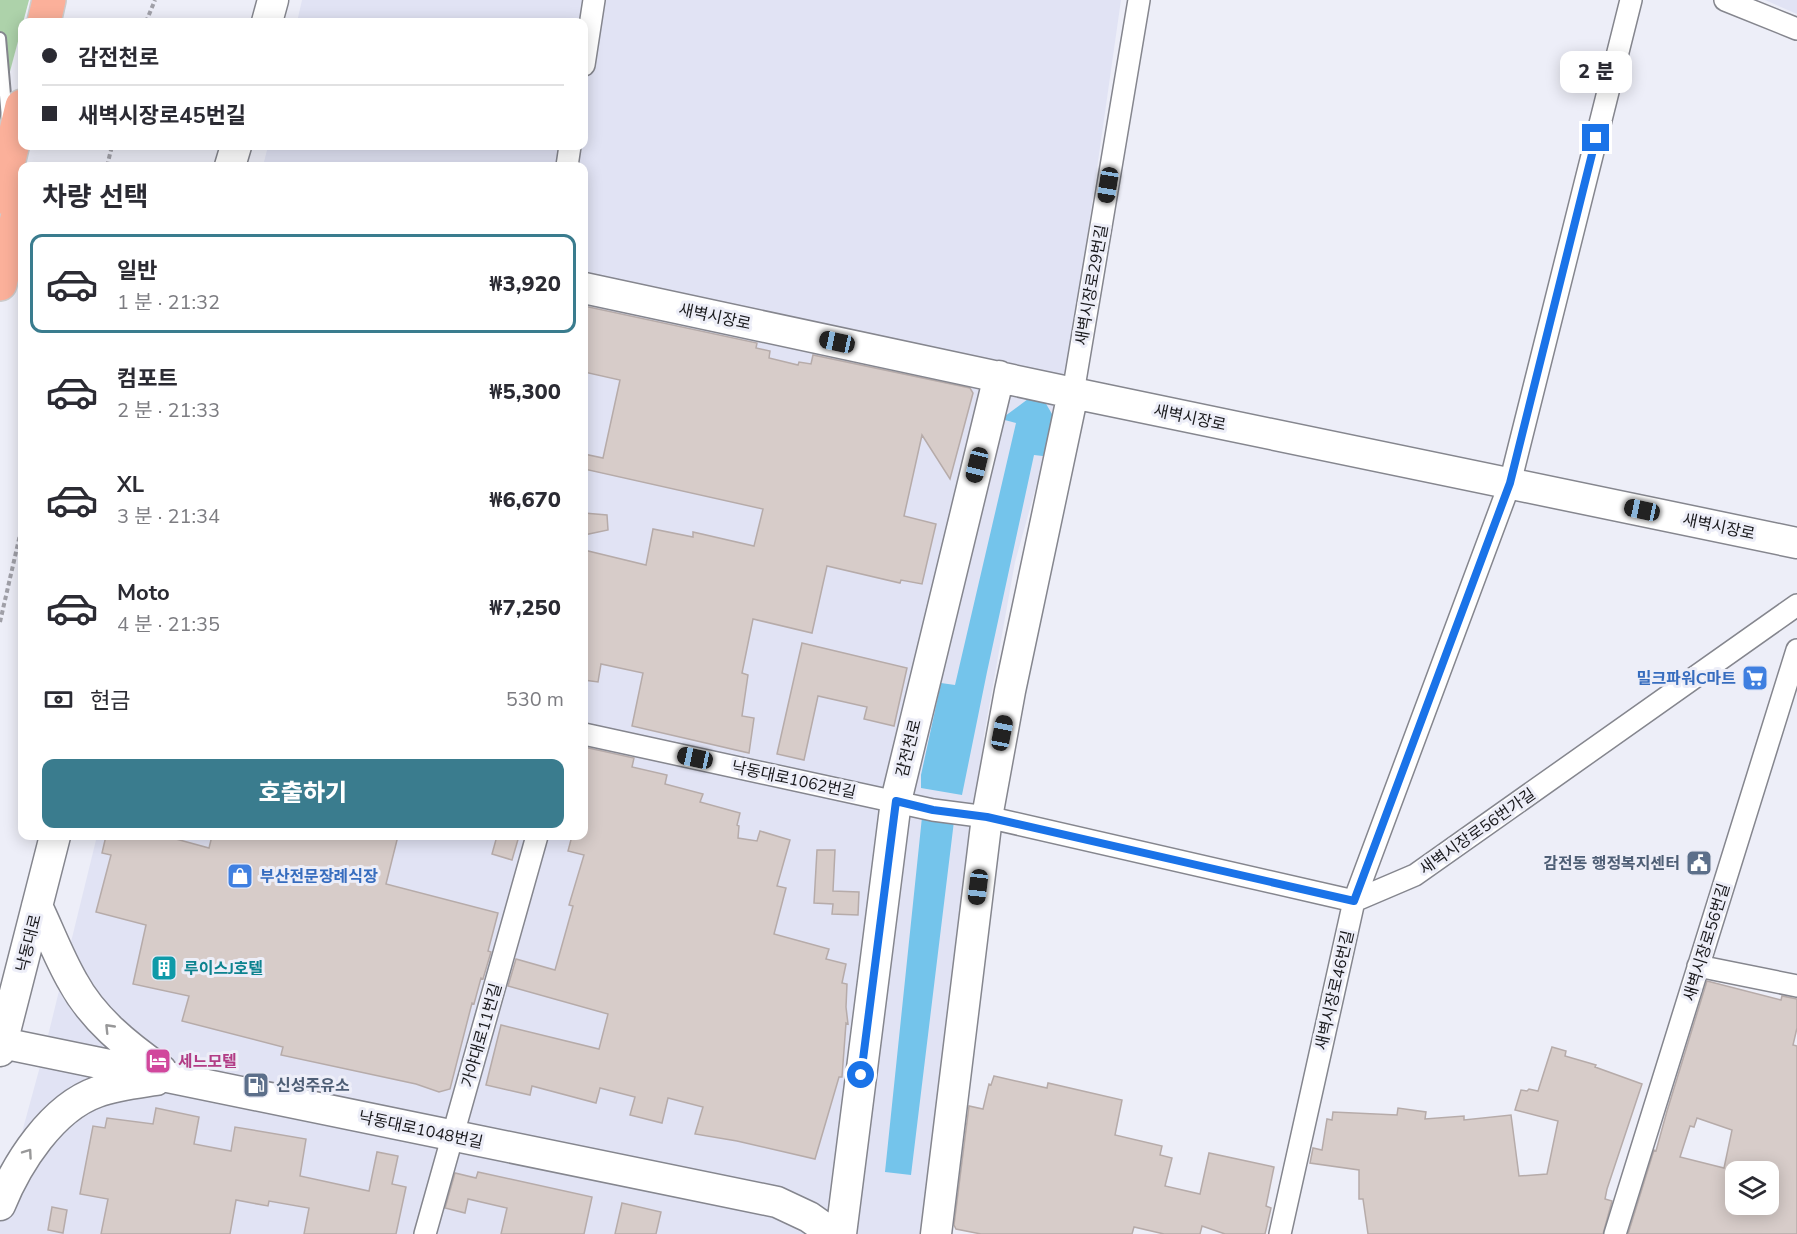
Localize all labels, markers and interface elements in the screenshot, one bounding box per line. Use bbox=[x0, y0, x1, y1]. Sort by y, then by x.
text: 감전천로 bbox=[78, 43, 159, 73]
callout: 2 분 bbox=[1560, 51, 1632, 93]
text: 2 분 bbox=[1578, 58, 1614, 85]
text: 새벽시장로45번길 bbox=[78, 101, 246, 131]
route end bbox=[1582, 124, 1609, 151]
car bbox=[1096, 166, 1120, 204]
text: 차량 선택 bbox=[42, 179, 149, 216]
street label: 새벽시장로29번길 bbox=[1071, 223, 1113, 347]
text: 일반 bbox=[117, 256, 157, 286]
icon: car bbox=[45, 257, 99, 311]
text: ₩3,920 bbox=[489, 269, 561, 299]
text: 1 분 · 21:32 bbox=[117, 289, 220, 316]
street label: 새벽시장로 bbox=[677, 299, 753, 335]
car bbox=[818, 329, 856, 355]
text: 컴포트 bbox=[117, 364, 178, 394]
icon: car bbox=[45, 365, 99, 419]
text: ₩5,300 bbox=[489, 377, 561, 407]
text: 2 분 · 21:33 bbox=[117, 397, 220, 424]
street label: 새벽시장로 bbox=[1152, 400, 1228, 436]
car bbox=[964, 445, 990, 485]
text: XL bbox=[117, 470, 144, 500]
icon: car bbox=[45, 473, 99, 527]
text: ₩6,670 bbox=[489, 485, 561, 515]
car bbox=[1623, 497, 1661, 523]
text: 3 분 · 21:34 bbox=[117, 503, 220, 530]
street label: 새벽시장로 bbox=[1681, 509, 1757, 545]
text: Moto bbox=[117, 578, 170, 608]
icon: car bbox=[45, 581, 99, 635]
text: ₩7,250 bbox=[489, 593, 561, 623]
text: 4 분 · 21:35 bbox=[117, 611, 220, 638]
supermarket icon: 밀크파워C마트 bbox=[1740, 663, 1770, 693]
place label: 밀크파워C마트 bbox=[1637, 668, 1736, 690]
icon: cash bbox=[42, 683, 75, 716]
text: 현금 bbox=[90, 686, 130, 716]
text: 530 m bbox=[506, 686, 564, 713]
car bbox=[990, 714, 1014, 752]
street label: 감전천로 bbox=[891, 717, 927, 779]
car bbox=[676, 745, 714, 771]
street label: 낙동대로1062번길 bbox=[730, 756, 858, 804]
button: 호출하기 bbox=[42, 759, 564, 828]
street label: 새벽시장로56번가길 bbox=[1415, 784, 1540, 880]
public building icon: 감전동 행정복지센터 bbox=[1684, 848, 1714, 878]
place label: 감전동 행정복지센터 bbox=[1543, 853, 1680, 875]
shop icon: 부산전문장례식장 bbox=[225, 861, 255, 891]
place label: 부산전문장례식장 bbox=[260, 866, 378, 888]
car bbox=[967, 868, 989, 906]
street label: 새벽시장로56번길 bbox=[1679, 881, 1735, 1004]
street label: 낙동대로 bbox=[11, 912, 47, 974]
street label: 새벽시장로46번길 bbox=[1311, 928, 1359, 1052]
building icon: 루이스J호텔 bbox=[149, 953, 179, 983]
place label: 루이스J호텔 bbox=[184, 958, 263, 980]
street label: 가야대로11번길 bbox=[457, 981, 507, 1090]
one-way arrow bbox=[105, 1024, 116, 1035]
hotel icon: 세느모텔 bbox=[143, 1046, 173, 1076]
place label: 세느모텔 bbox=[178, 1051, 237, 1073]
route start bbox=[847, 1061, 874, 1088]
fuel station icon: 신성주유소 bbox=[241, 1070, 271, 1100]
place label: 신성주유소 bbox=[276, 1075, 350, 1097]
street label: 낙동대로1048번길 bbox=[357, 1106, 485, 1154]
one-way arrow bbox=[21, 1149, 32, 1160]
map controls bbox=[1725, 1161, 1779, 1215]
button: layers bbox=[1725, 1161, 1779, 1215]

